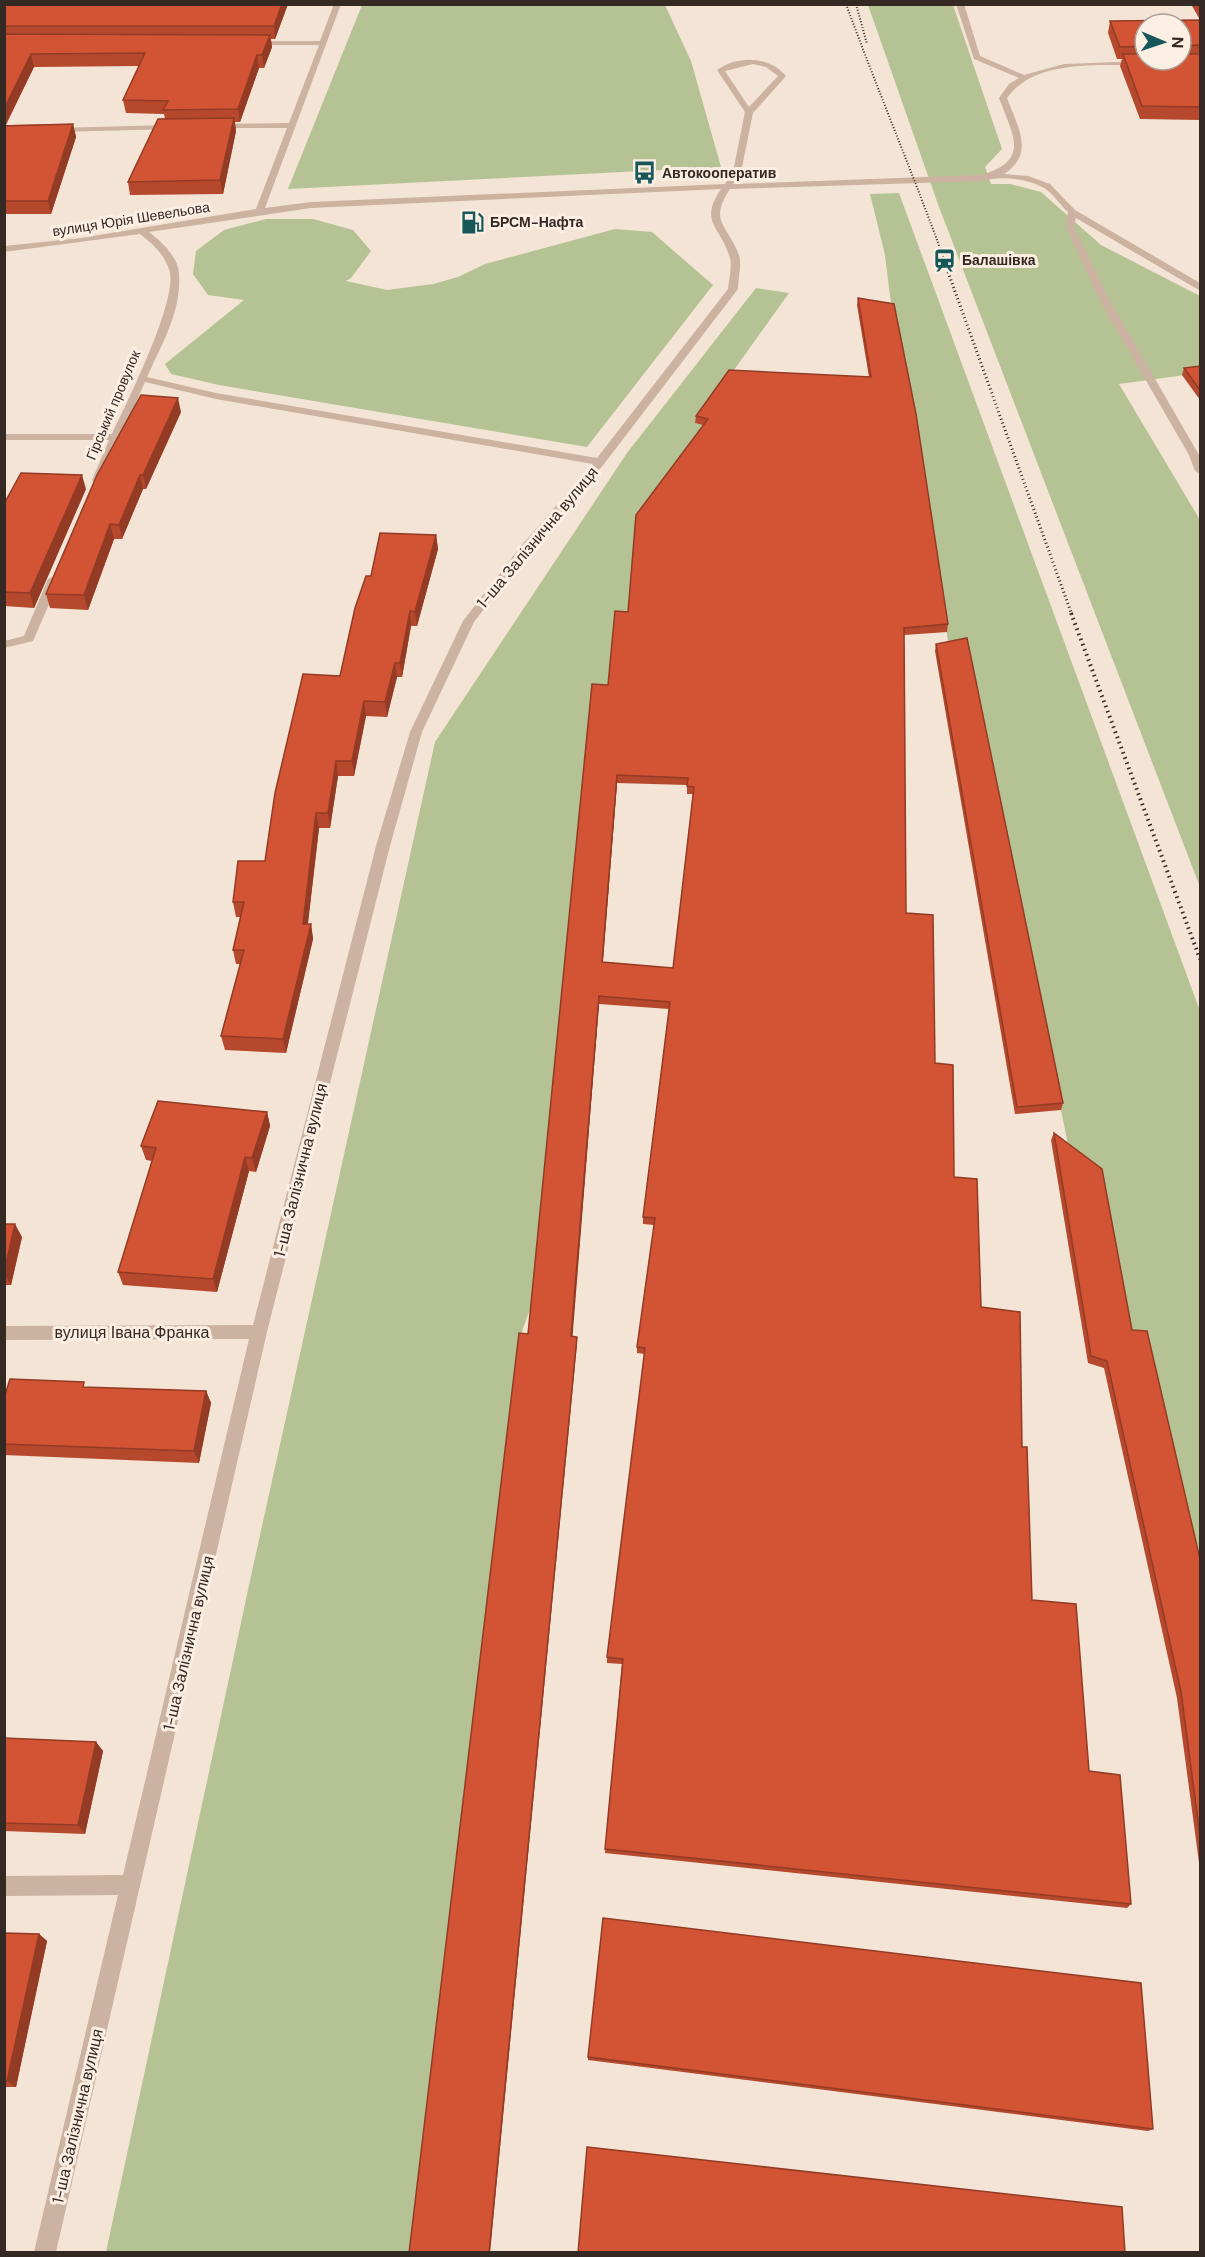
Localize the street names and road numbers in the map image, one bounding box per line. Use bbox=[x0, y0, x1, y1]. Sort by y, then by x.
street label: вулиця Юрія Шевельова bbox=[51, 198, 211, 240]
street label: Гірський провулок bbox=[82, 347, 145, 463]
street label: 1-ша Залізнична вулиця bbox=[472, 462, 603, 612]
street label: 1-ша Залізнична вулиця bbox=[269, 1081, 332, 1259]
street label: вулиця Івана Франка bbox=[55, 1322, 210, 1343]
street label: 1-ша Залізнична вулиця bbox=[158, 1554, 219, 1732]
street label: 1-ша Залізнична вулиця bbox=[47, 2027, 108, 2205]

